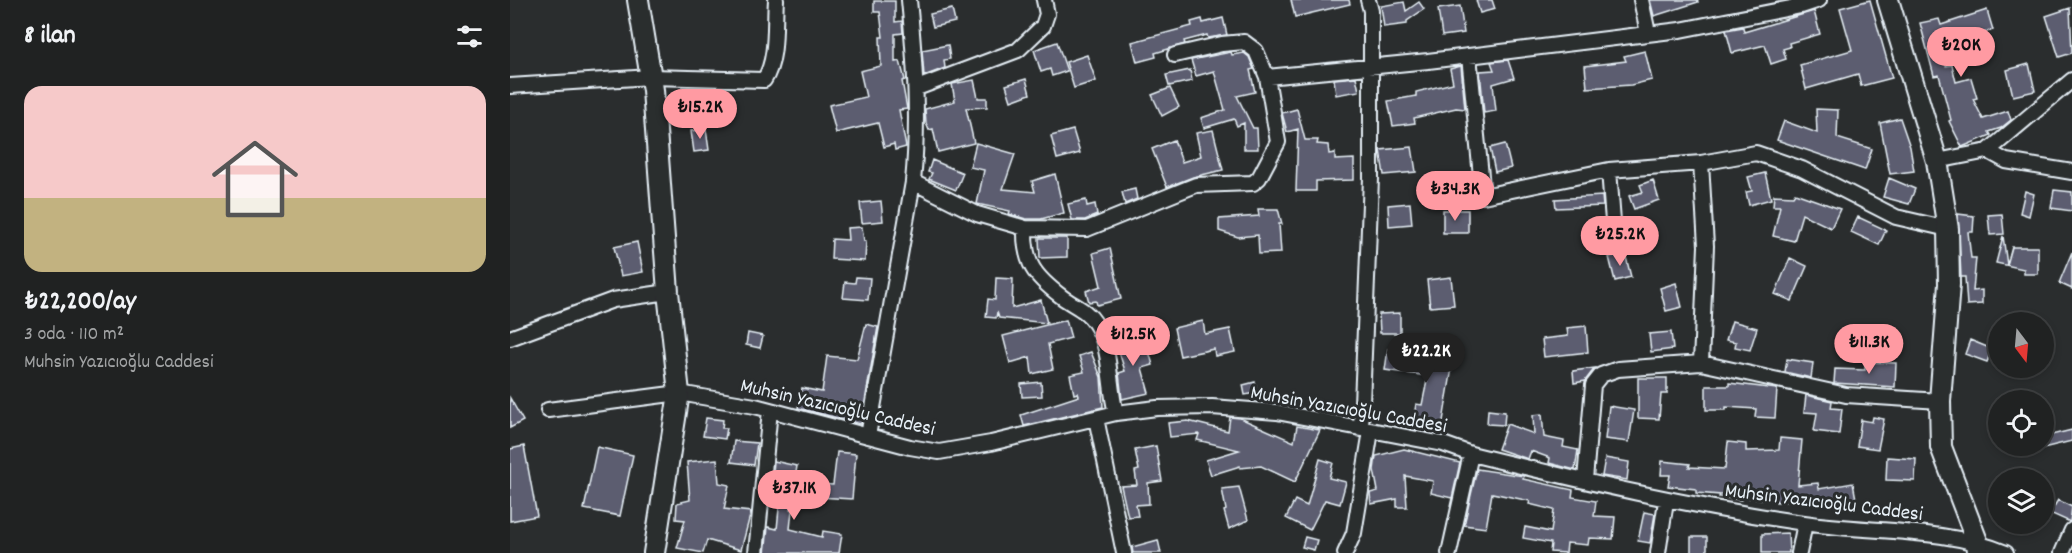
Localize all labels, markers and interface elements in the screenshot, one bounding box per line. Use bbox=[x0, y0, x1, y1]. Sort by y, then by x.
text: 8 ilan bbox=[24, 18, 76, 55]
icon: filters bbox=[453, 20, 486, 53]
pin: ₺20K bbox=[1925, 27, 1997, 78]
text: ₺20K bbox=[1941, 32, 1981, 60]
pin: ₺15.2K bbox=[651, 89, 749, 140]
text: ₺15.2K bbox=[677, 94, 723, 122]
icon: home bbox=[201, 125, 309, 233]
pin: ₺34.3K bbox=[1406, 171, 1504, 222]
text: ₺34.3K bbox=[1430, 176, 1480, 204]
pin: ₺25.2K bbox=[1571, 216, 1669, 267]
text: ₺25.2K bbox=[1595, 221, 1645, 249]
text: ₺22,200/ay bbox=[24, 284, 136, 321]
north arrow bbox=[1988, 312, 2054, 378]
map controls bbox=[1988, 312, 2054, 534]
pin: ₺12.5K bbox=[1084, 316, 1182, 367]
text: 3 oda · 110 m² bbox=[24, 321, 124, 349]
text: ₺12.5K bbox=[1110, 321, 1156, 349]
pin: ₺11.3K bbox=[1820, 324, 1918, 375]
text: ₺11.3K bbox=[1848, 329, 1890, 357]
pin: ₺22.2K bbox=[1377, 333, 1475, 384]
text: ₺22.2K bbox=[1401, 338, 1451, 366]
text: Muhsin Yazıcıoğlu Caddesi bbox=[24, 349, 214, 377]
street label: Muhsin Yazıcıoğlu Caddesi bbox=[737, 372, 938, 446]
street label: Muhsin Yazıcıoğlu Caddesi bbox=[1248, 379, 1449, 443]
button: locate bbox=[1988, 390, 2054, 456]
button: layers bbox=[1988, 468, 2054, 534]
pin: ₺37.1K bbox=[745, 470, 843, 521]
text: ₺37.1K bbox=[772, 475, 816, 503]
street label: Muhsin Yazıcıoğlu Caddesi bbox=[1723, 477, 1924, 531]

